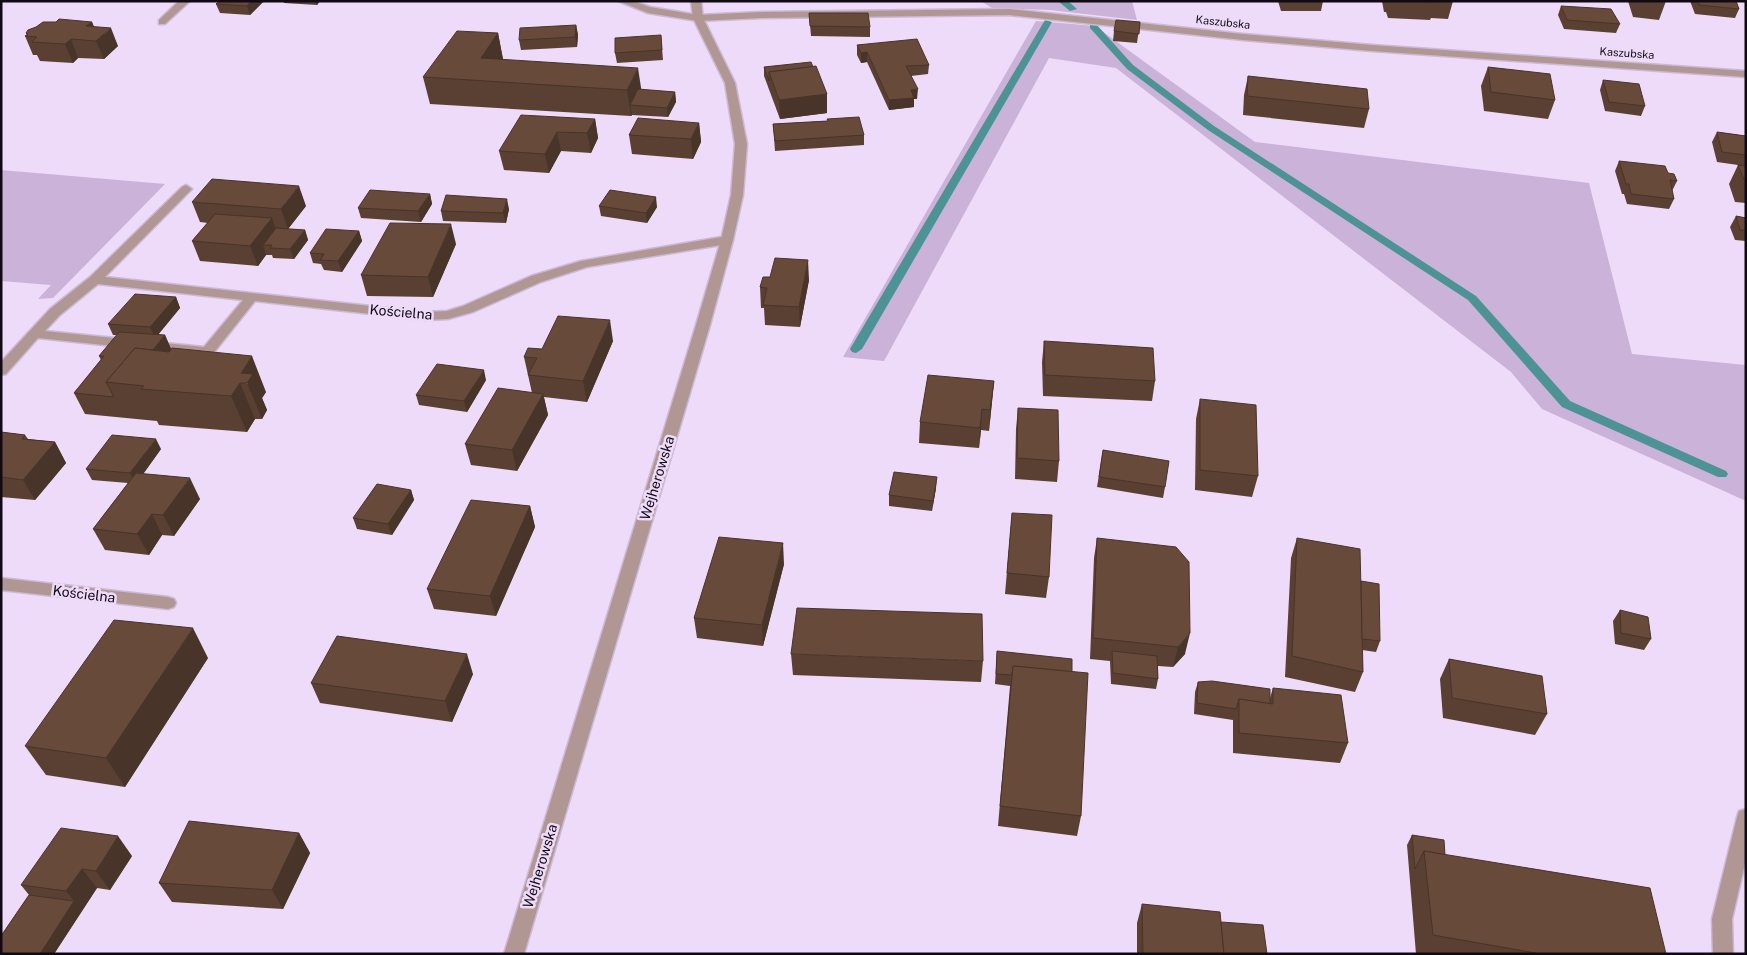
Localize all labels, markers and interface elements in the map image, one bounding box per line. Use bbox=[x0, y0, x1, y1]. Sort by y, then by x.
street label: Kaszubska bbox=[1195, 13, 1251, 31]
street label: Kaszubska bbox=[1599, 45, 1655, 61]
street label: Kościelna bbox=[369, 301, 433, 323]
street label: Wejherowska bbox=[637, 434, 677, 522]
street label: Kościelna bbox=[52, 582, 116, 606]
street label: Wejherowska bbox=[520, 822, 560, 910]

